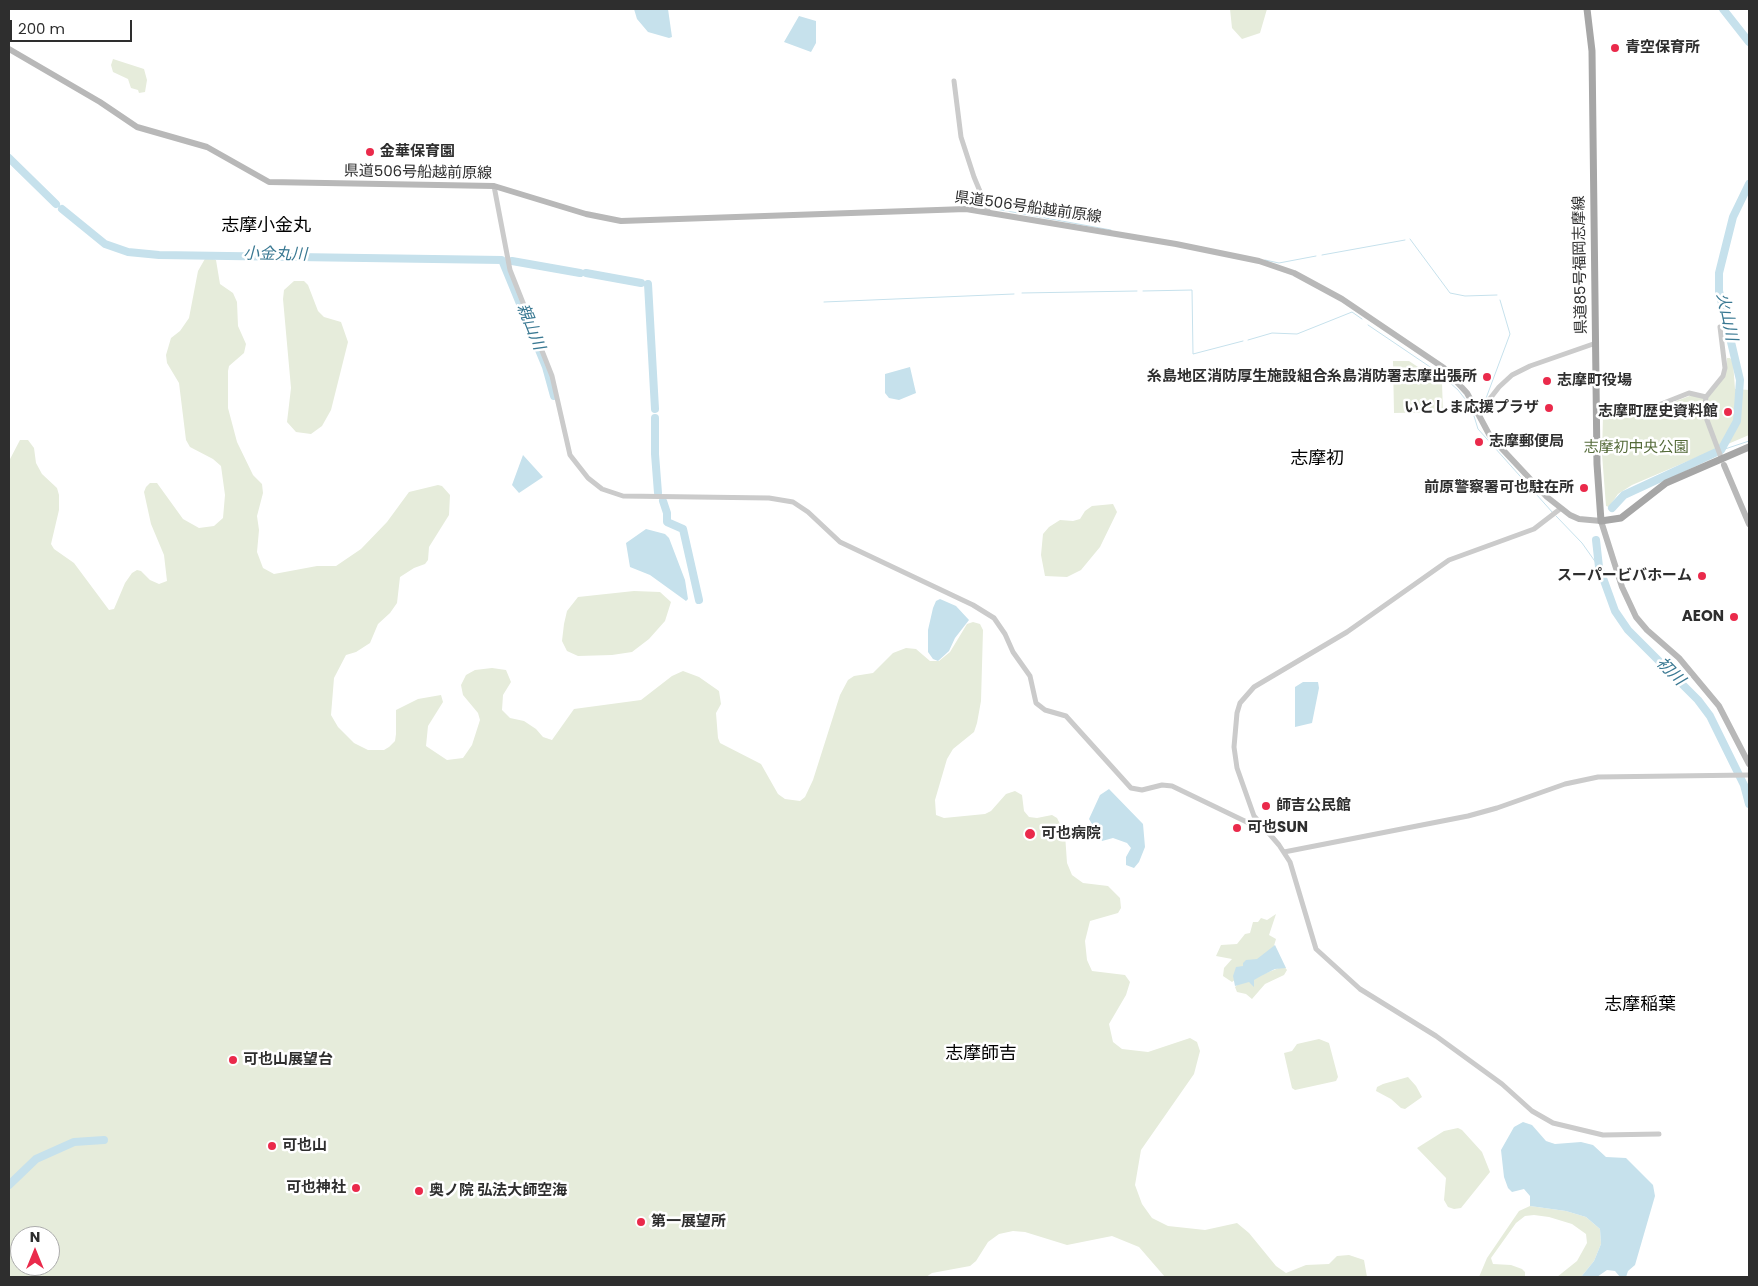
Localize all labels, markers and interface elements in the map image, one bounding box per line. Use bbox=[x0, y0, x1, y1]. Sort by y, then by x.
scale bar bbox=[12, 10, 135, 42]
text: 200 m bbox=[18, 18, 65, 39]
place label: 青空保育所 bbox=[1625, 39, 1700, 57]
marker: 青空保育所 bbox=[1609, 42, 1621, 54]
place label: 金華保育園 bbox=[380, 143, 455, 161]
marker: 金華保育園 bbox=[364, 146, 376, 158]
street label: 県道506号船越前原線 bbox=[344, 163, 492, 183]
street label: 県道506号船越前原線 bbox=[953, 189, 1103, 227]
street label: 県道85号福岡志摩線 bbox=[1571, 195, 1591, 335]
district label: 志摩小金丸 bbox=[221, 215, 311, 237]
water label: 小金丸川 bbox=[243, 245, 307, 265]
water label: 火山川 bbox=[1712, 292, 1740, 342]
water label: 親山川 bbox=[512, 301, 548, 353]
place label: 糸島地区消防厚生施設組合糸島消防署志摩出張所 bbox=[1147, 368, 1477, 386]
marker: 糸島地区消防厚生施設組合糸島消防署志摩出張所 bbox=[1481, 371, 1493, 383]
place label: 志摩町役場 bbox=[1557, 372, 1632, 390]
marker: 志摩町役場 bbox=[1541, 375, 1553, 387]
place label: いとしま応援プラザ bbox=[1404, 399, 1539, 417]
marker: いとしま応援プラザ bbox=[1543, 402, 1555, 414]
place label: 志摩町歴史資料館 bbox=[1598, 403, 1718, 421]
marker: 志摩町歴史資料館 bbox=[1722, 406, 1734, 418]
place label: 志摩郵便局 bbox=[1489, 433, 1564, 451]
marker: 志摩郵便局 bbox=[1473, 436, 1485, 448]
park label: 志摩初中央公園 bbox=[1584, 439, 1688, 457]
district label: 志摩初 bbox=[1290, 448, 1344, 470]
place label: 前原警察署可也駐在所 bbox=[1424, 479, 1574, 497]
marker: 前原警察署可也駐在所 bbox=[1578, 482, 1590, 494]
place label: スーパービバホーム bbox=[1557, 567, 1692, 585]
marker: スーパービバホーム bbox=[1696, 570, 1708, 582]
place label: AEON bbox=[1682, 608, 1724, 626]
marker: AEON bbox=[1728, 611, 1740, 623]
water label: 初川 bbox=[1652, 654, 1688, 690]
place label: 師吉公民館 bbox=[1276, 797, 1351, 815]
marker: 師吉公民館 bbox=[1260, 800, 1272, 812]
place label: 可也SUN bbox=[1247, 819, 1308, 837]
marker: 可也SUN bbox=[1231, 822, 1243, 834]
place label: 可也病院 bbox=[1041, 825, 1101, 843]
marker: 可也病院 bbox=[1023, 827, 1037, 841]
district label: 志摩稲葉 bbox=[1604, 994, 1676, 1016]
district label: 志摩師吉 bbox=[945, 1043, 1017, 1065]
place label: 可也山展望台 bbox=[243, 1051, 333, 1069]
marker: 可也山展望台 bbox=[227, 1054, 239, 1066]
place label: 可也山 bbox=[282, 1137, 327, 1155]
marker: 可也山 bbox=[266, 1140, 278, 1152]
place label: 可也神社 bbox=[286, 1179, 346, 1197]
marker: 可也神社 bbox=[350, 1182, 362, 1194]
place label: 奥ノ院 弘法大師空海 bbox=[429, 1182, 567, 1200]
marker: 奥ノ院 弘法大師空海 bbox=[413, 1185, 425, 1197]
place label: 第一展望所 bbox=[651, 1213, 726, 1231]
marker: 第一展望所 bbox=[635, 1216, 647, 1228]
north arrow bbox=[10, 1226, 60, 1276]
text: N bbox=[30, 1227, 40, 1247]

